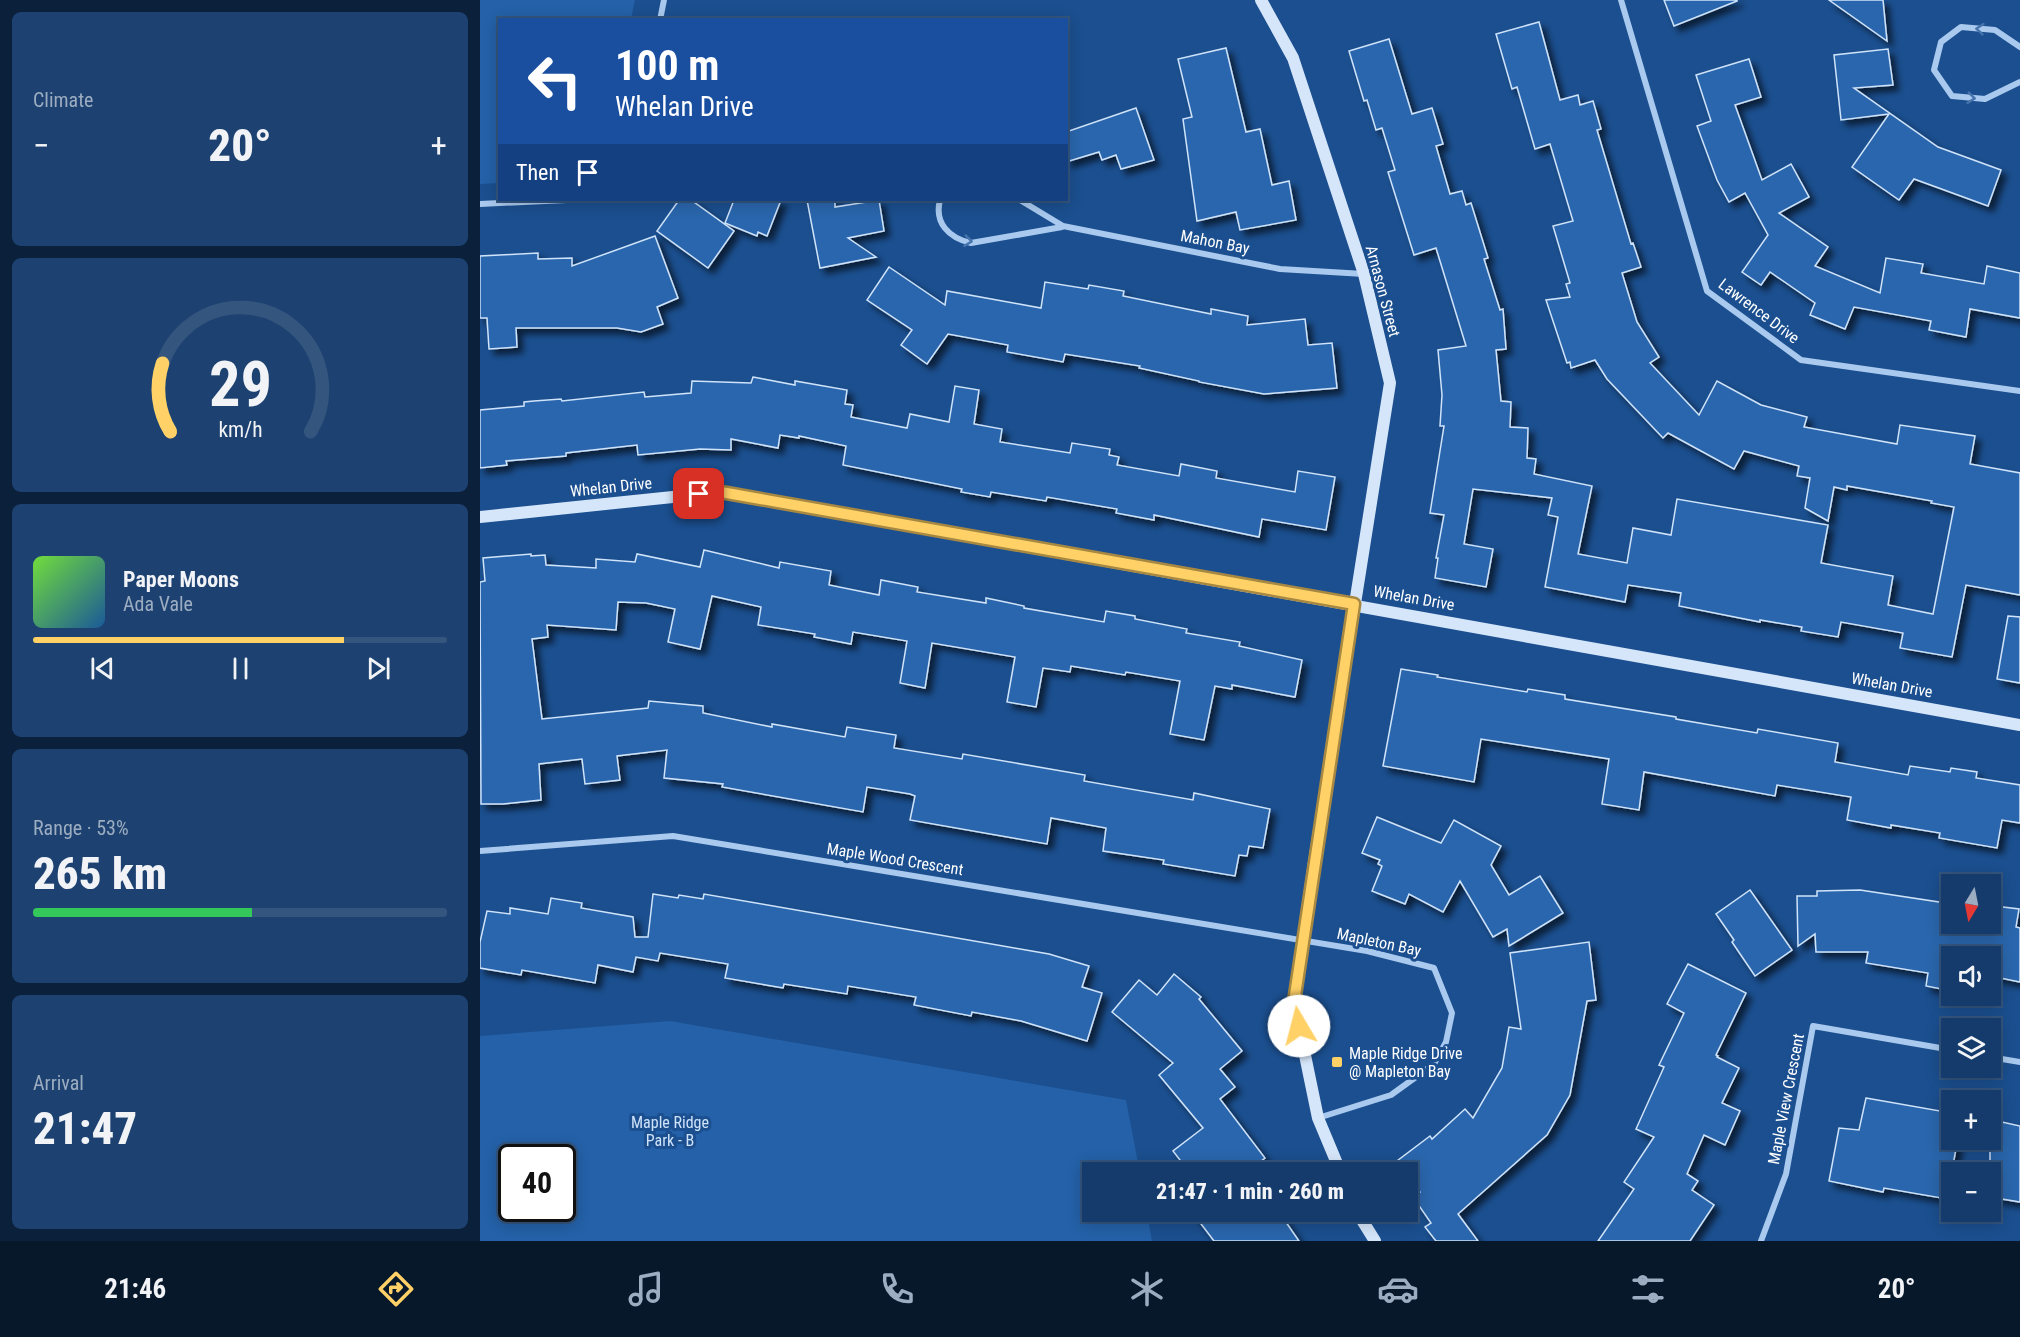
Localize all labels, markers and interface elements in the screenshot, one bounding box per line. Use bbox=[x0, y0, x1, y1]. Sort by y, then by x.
one-way arrow bbox=[1976, 23, 1985, 36]
text: 100 m bbox=[615, 41, 720, 90]
icon: left bbox=[516, 42, 594, 120]
text: Climate bbox=[33, 88, 93, 112]
text: Whelan Drive bbox=[615, 91, 754, 123]
one-way arrow bbox=[1967, 91, 1976, 104]
text: 20° bbox=[208, 119, 272, 172]
text: − bbox=[33, 126, 50, 165]
text: + bbox=[431, 126, 447, 165]
icon: arrive bbox=[571, 156, 604, 189]
text: Then bbox=[516, 160, 559, 185]
street label: Mahon Bay bbox=[1179, 226, 1251, 258]
one-way arrow bbox=[963, 234, 973, 246]
street label: Arnason Street bbox=[1362, 243, 1404, 339]
street label: Lawrence Drive bbox=[1715, 274, 1803, 348]
text: 29 bbox=[208, 348, 272, 421]
text: km/h bbox=[218, 417, 262, 442]
pin bbox=[673, 468, 724, 519]
street label: Whelan Drive bbox=[569, 473, 653, 501]
icon: arrive bbox=[682, 477, 715, 510]
text: Paper Moons bbox=[123, 567, 239, 592]
street label: Whelan Drive bbox=[1372, 582, 1456, 614]
text: Ada Vale bbox=[123, 592, 193, 616]
icon: previous bbox=[86, 652, 119, 685]
icon: pause bbox=[224, 652, 257, 685]
icon: next bbox=[362, 652, 395, 685]
street label: Whelan Drive bbox=[1850, 669, 1934, 701]
text: Range · 53% bbox=[33, 816, 129, 840]
street label: Maple Wood Crescent bbox=[825, 839, 965, 879]
text: 265 km bbox=[33, 847, 167, 900]
north arrow bbox=[1941, 874, 2001, 934]
map controls bbox=[1941, 874, 2001, 1222]
street label: Mapleton Bay bbox=[1335, 924, 1423, 960]
button: sound bbox=[1941, 946, 2001, 1006]
position arrow bbox=[1267, 994, 1331, 1058]
button: layers bbox=[1941, 1018, 2001, 1078]
street label: Maple View Crescent bbox=[1764, 1032, 1808, 1166]
place label: Maple Ridge Drive @ Mapleton Bay bbox=[1349, 1044, 1463, 1081]
marker: Maple Ridge Drive @ Mapleton Bay bbox=[1330, 1055, 1344, 1069]
text: Arrival bbox=[33, 1071, 84, 1095]
button: + bbox=[1941, 1090, 2001, 1150]
text: 21:47 bbox=[33, 1102, 137, 1155]
park label: Maple Ridge Park - B bbox=[631, 1113, 709, 1150]
speed limit sign: 40 bbox=[498, 1144, 576, 1222]
button: − bbox=[1941, 1162, 2001, 1222]
text: 21:47 · 1 min · 260 m bbox=[1156, 1179, 1344, 1204]
icon: directions bbox=[375, 1268, 417, 1310]
icon: music bbox=[625, 1268, 667, 1310]
icon: phone bbox=[876, 1268, 918, 1310]
icon: climate bbox=[1126, 1268, 1168, 1310]
icon: car bbox=[1377, 1268, 1419, 1310]
icon: filters bbox=[1627, 1268, 1669, 1310]
text: 21:46 bbox=[104, 1273, 166, 1305]
text: 20° bbox=[1878, 1273, 1916, 1305]

